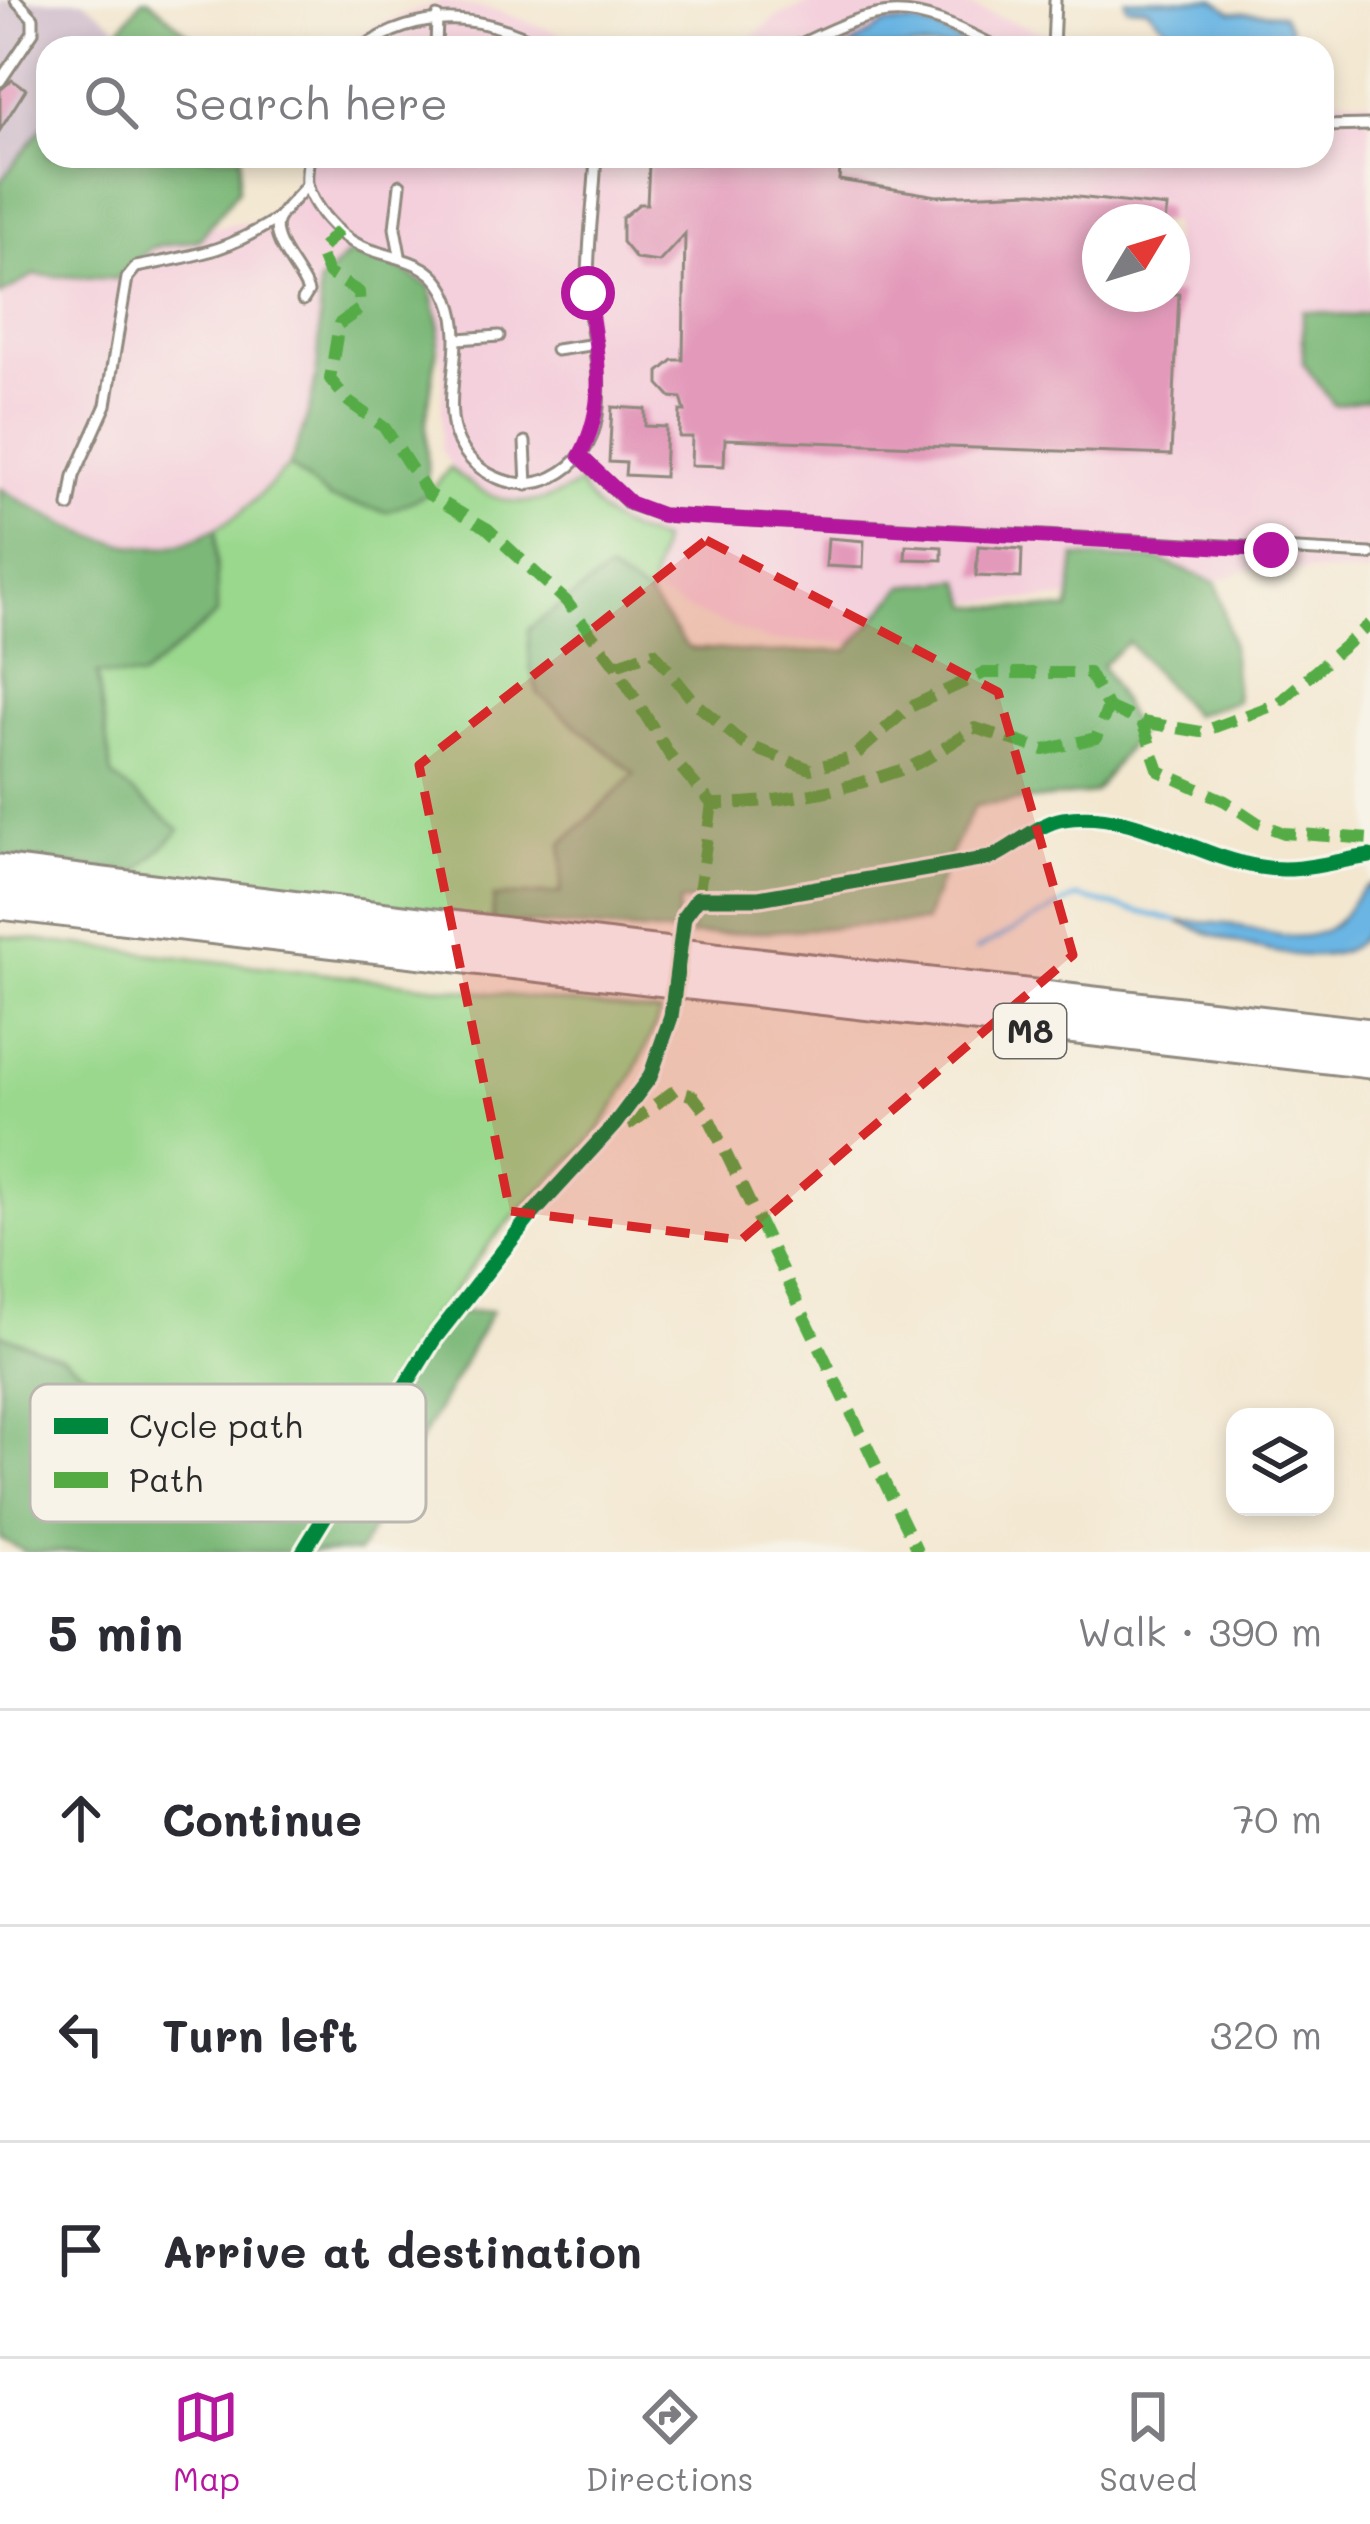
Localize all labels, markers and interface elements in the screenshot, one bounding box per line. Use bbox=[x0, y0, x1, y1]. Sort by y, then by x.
search box bbox=[36, 36, 1334, 168]
icon: search bbox=[78, 69, 144, 135]
text: Search here bbox=[174, 73, 448, 131]
north arrow bbox=[1082, 204, 1190, 312]
route start bbox=[561, 266, 615, 320]
route end bbox=[1244, 523, 1298, 577]
road number: M8 bbox=[994, 1004, 1066, 1058]
legend bbox=[30, 1384, 426, 1522]
text: Cycle path bbox=[129, 1403, 303, 1447]
map controls bbox=[1226, 1408, 1334, 1516]
button: layers bbox=[1226, 1408, 1334, 1516]
text: Path bbox=[129, 1457, 203, 1500]
text: 5 min bbox=[48, 1597, 183, 1664]
text: Walk · 390 m bbox=[1077, 1605, 1322, 1656]
icon: ahead bbox=[48, 1785, 114, 1851]
text: Continue bbox=[162, 1789, 362, 1847]
text: 70 m bbox=[1233, 1792, 1322, 1843]
icon: left bbox=[48, 2001, 114, 2067]
text: Turn left bbox=[162, 2005, 358, 2063]
text: 320 m bbox=[1210, 2008, 1322, 2059]
icon: arrive bbox=[48, 2217, 114, 2283]
text: Arrive at destination bbox=[162, 2221, 642, 2279]
tab: Map bbox=[173, 2384, 240, 2499]
tab: Directions bbox=[586, 2384, 753, 2499]
tab: Saved bbox=[1099, 2384, 1197, 2499]

